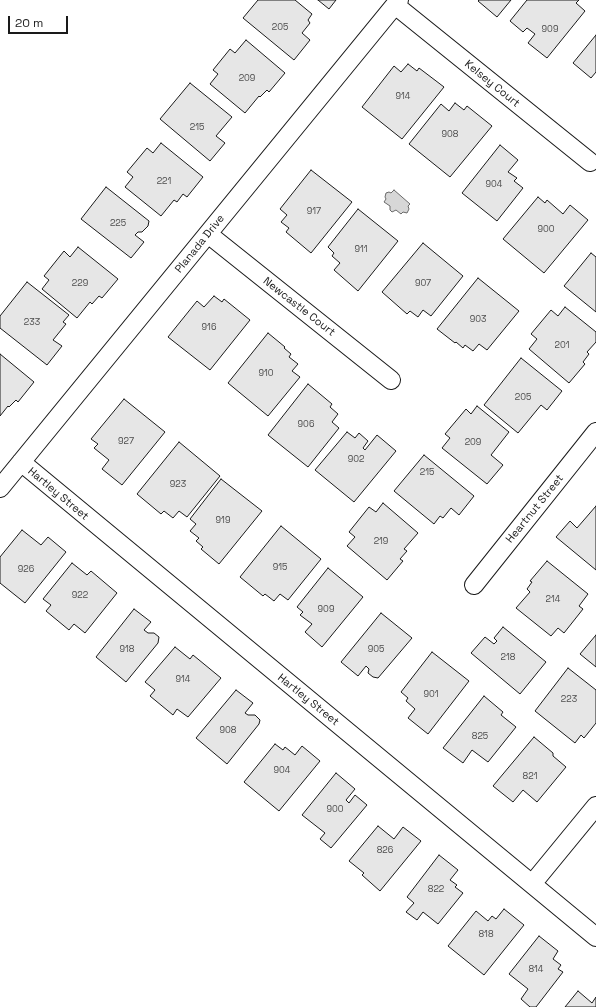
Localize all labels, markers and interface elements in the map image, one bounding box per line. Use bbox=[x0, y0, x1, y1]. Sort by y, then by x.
scale bar bbox=[10, 8, 70, 34]
text: 20 m bbox=[15, 15, 43, 31]
house number: 205 bbox=[272, 23, 288, 33]
house number: 909 bbox=[542, 25, 558, 35]
street label: Kelsey Court bbox=[462, 58, 522, 110]
house number: 209 bbox=[239, 74, 255, 84]
house number: 914 bbox=[396, 92, 410, 102]
house number: 215 bbox=[190, 123, 204, 133]
house number: 908 bbox=[442, 130, 458, 140]
house number: 221 bbox=[157, 177, 171, 187]
house number: 904 bbox=[486, 180, 502, 190]
house number: 917 bbox=[307, 207, 321, 217]
street label: Planada Drive bbox=[172, 212, 228, 276]
house number: 225 bbox=[110, 219, 126, 229]
house number: 900 bbox=[537, 225, 555, 235]
house number: 911 bbox=[354, 245, 368, 255]
street label: Newcastle Court bbox=[260, 275, 338, 339]
house number: 229 bbox=[72, 279, 88, 289]
house number: 907 bbox=[415, 279, 431, 289]
house number: 903 bbox=[470, 315, 486, 325]
house number: 233 bbox=[24, 318, 40, 328]
house number: 916 bbox=[202, 323, 216, 333]
house number: 201 bbox=[555, 341, 569, 351]
house number: 910 bbox=[258, 369, 274, 379]
house number: 205 bbox=[515, 393, 531, 403]
house number: 906 bbox=[298, 420, 314, 430]
house number: 927 bbox=[118, 437, 134, 447]
house number: 209 bbox=[465, 438, 481, 448]
house number: 902 bbox=[348, 455, 364, 465]
street label: Hartley Street bbox=[25, 465, 91, 523]
house number: 215 bbox=[420, 468, 434, 478]
street label: Heartnut Street bbox=[503, 472, 567, 546]
house number: 923 bbox=[170, 480, 186, 490]
house number: 919 bbox=[216, 516, 230, 526]
house number: 219 bbox=[374, 537, 388, 547]
house number: 915 bbox=[273, 563, 287, 573]
house number: 926 bbox=[18, 565, 34, 575]
house number: 922 bbox=[72, 591, 88, 601]
house number: 214 bbox=[546, 595, 560, 605]
house number: 909 bbox=[318, 605, 334, 615]
house number: 918 bbox=[120, 645, 134, 655]
house number: 905 bbox=[368, 645, 384, 655]
house number: 218 bbox=[501, 653, 515, 663]
street label: Hartley Street bbox=[275, 671, 341, 729]
house number: 914 bbox=[176, 675, 190, 685]
house number: 901 bbox=[423, 690, 439, 700]
house number: 223 bbox=[561, 695, 577, 705]
house number: 908 bbox=[220, 726, 236, 736]
house number: 825 bbox=[472, 732, 488, 742]
house number: 904 bbox=[274, 766, 290, 776]
house number: 821 bbox=[523, 772, 537, 782]
house number: 900 bbox=[326, 805, 344, 815]
house number: 826 bbox=[377, 846, 393, 856]
house number: 822 bbox=[428, 885, 444, 895]
house number: 818 bbox=[479, 930, 493, 940]
house number: 814 bbox=[529, 965, 543, 975]

